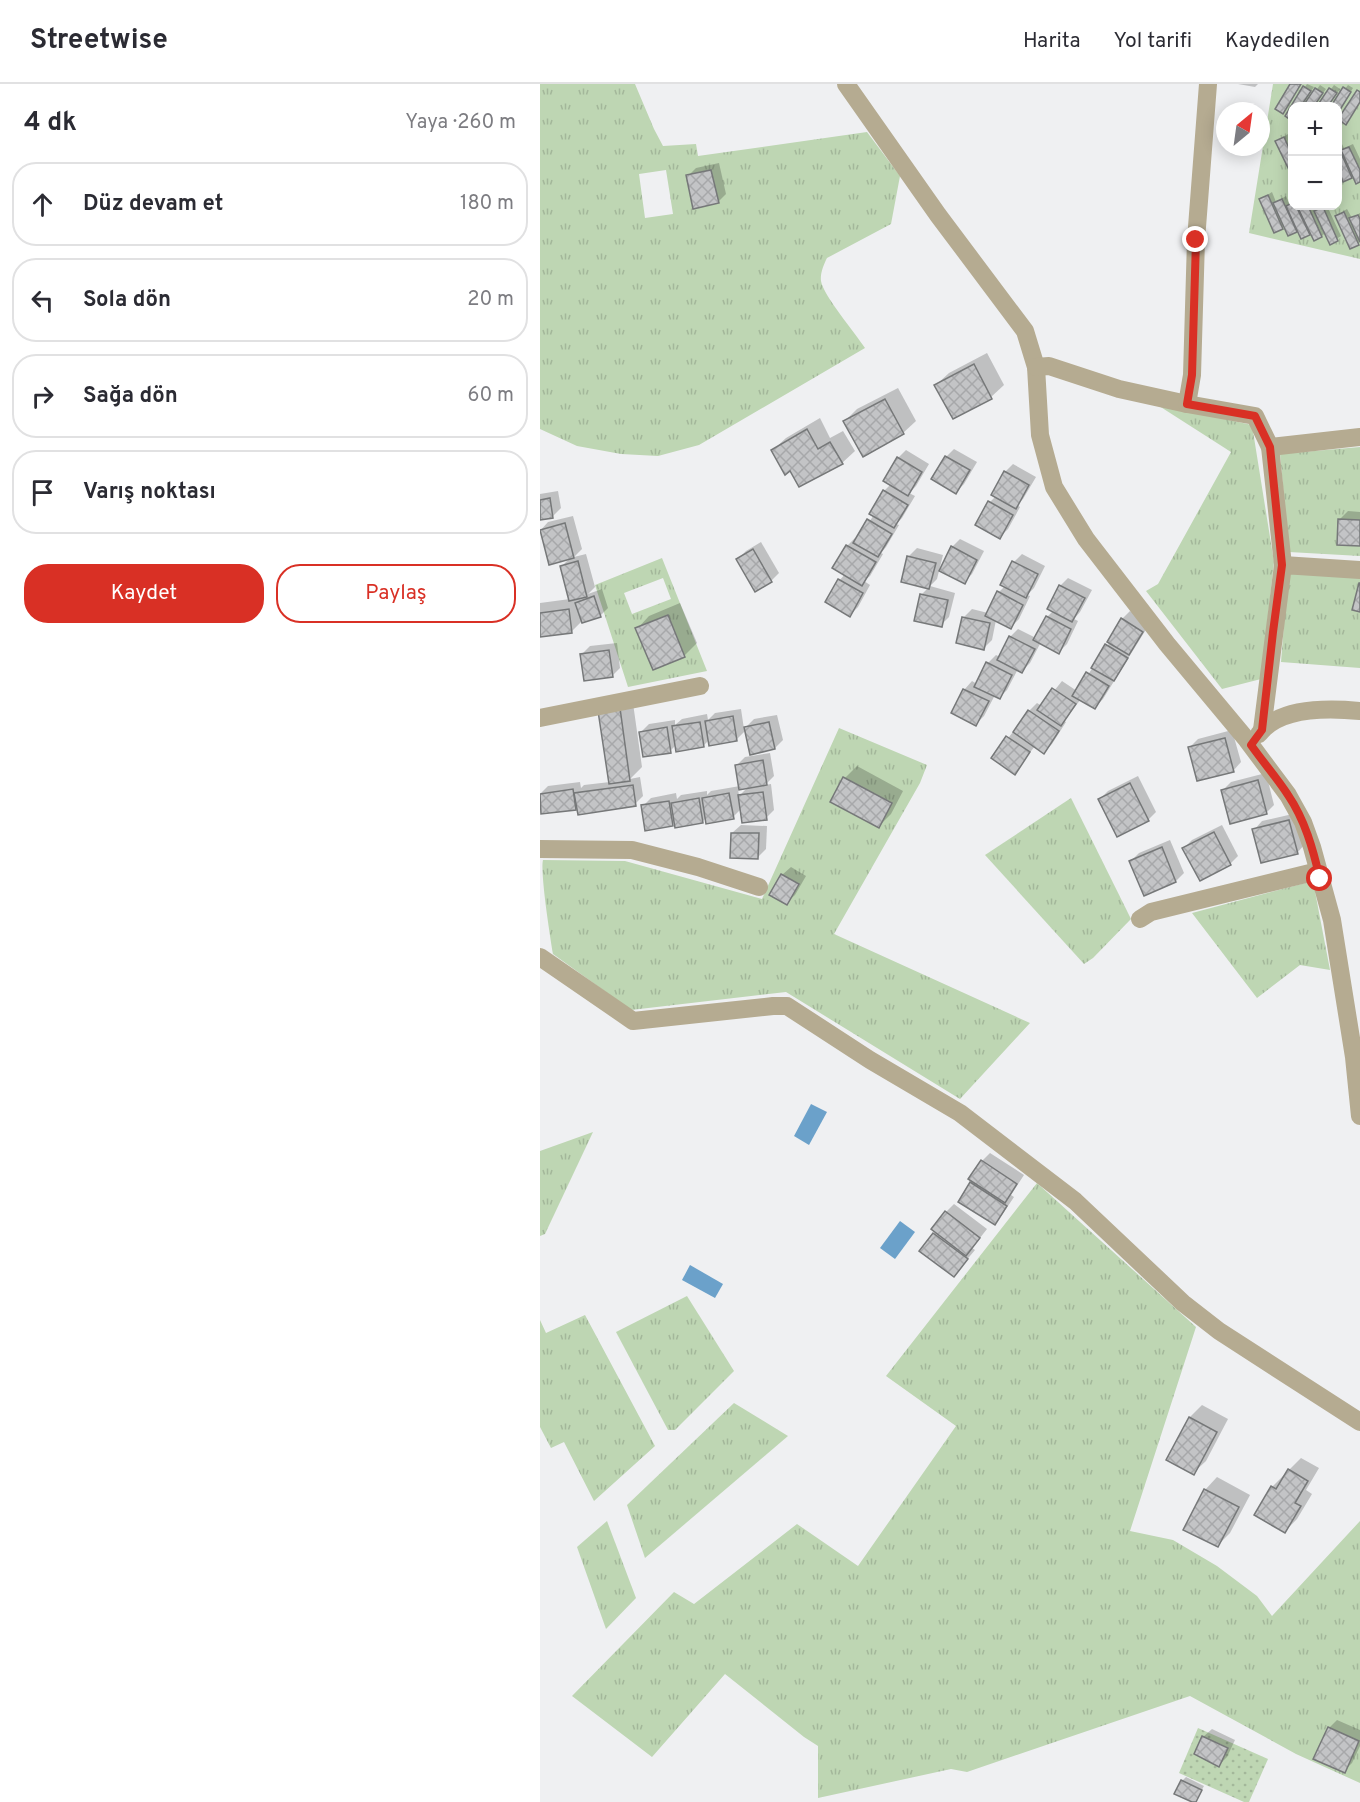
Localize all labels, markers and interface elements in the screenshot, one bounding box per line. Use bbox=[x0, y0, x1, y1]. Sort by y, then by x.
text: Streetwise bbox=[30, 23, 168, 59]
text: Harita bbox=[1023, 28, 1081, 55]
text: Yol tarifi bbox=[1114, 28, 1192, 55]
text: Kaydedilen bbox=[1225, 28, 1330, 55]
north arrow bbox=[1216, 102, 1270, 156]
map controls bbox=[1288, 102, 1342, 210]
button: + bbox=[1288, 102, 1342, 156]
text: 4 dk bbox=[24, 107, 77, 140]
text: Yaya · 260 m bbox=[405, 110, 516, 136]
button: − bbox=[1288, 156, 1342, 210]
icon: ahead bbox=[26, 188, 59, 221]
text: Düz devam et bbox=[83, 191, 223, 218]
text: 180 m bbox=[460, 191, 514, 217]
route end bbox=[1182, 226, 1208, 252]
icon: left bbox=[26, 284, 59, 317]
text: Sola dön bbox=[83, 287, 171, 314]
text: 20 m bbox=[467, 287, 514, 313]
icon: right bbox=[26, 380, 59, 413]
text: Sağa dön bbox=[83, 383, 178, 410]
text: 60 m bbox=[468, 383, 514, 409]
icon: arrive bbox=[26, 476, 59, 509]
text: Varış noktası bbox=[83, 479, 216, 506]
button: Kaydet bbox=[24, 564, 264, 623]
button: Paylaş bbox=[276, 564, 516, 623]
route start bbox=[1306, 865, 1332, 891]

